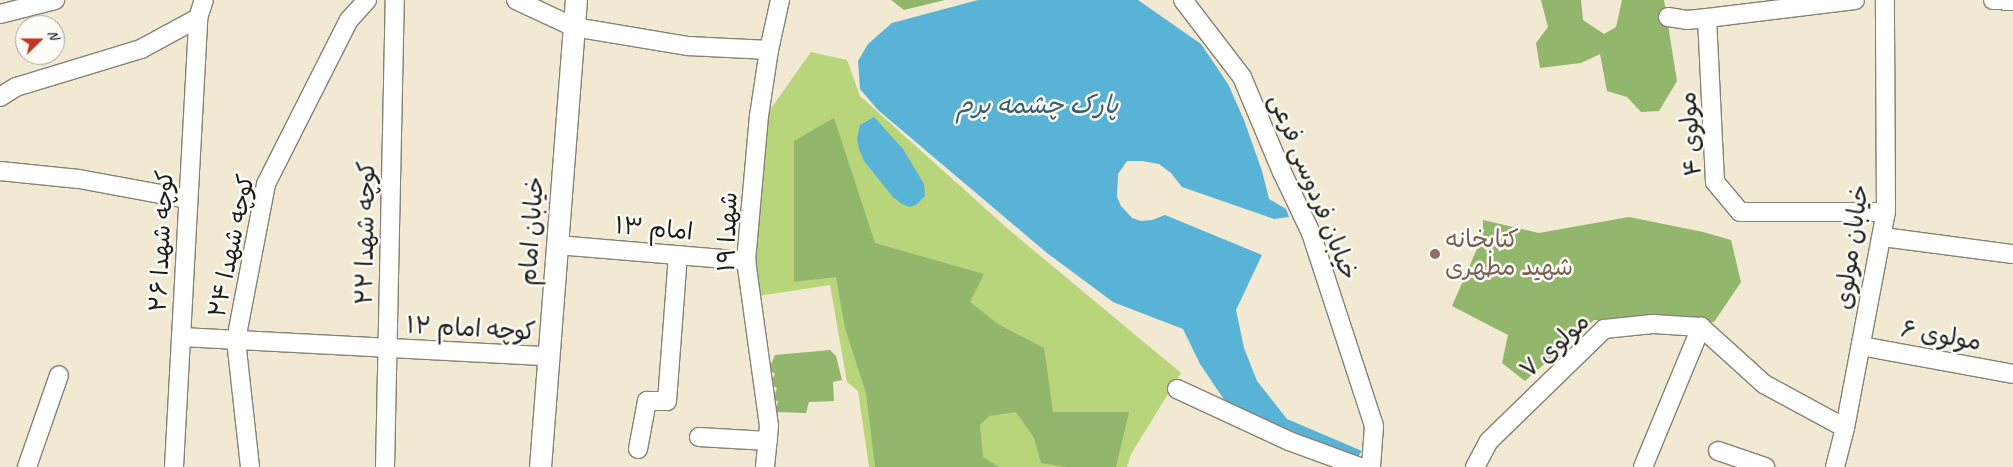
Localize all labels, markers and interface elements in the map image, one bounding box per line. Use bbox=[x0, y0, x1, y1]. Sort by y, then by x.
north arrow bbox=[15, 15, 65, 65]
text: N bbox=[44, 27, 63, 42]
water label: پارک چشمه برم bbox=[956, 90, 1118, 120]
street label: خیابان فردوسی فرعی bbox=[1263, 90, 1363, 284]
street label: مولوی ۴ bbox=[1674, 91, 1708, 177]
street label: کوچه شهدا ۲۲ bbox=[350, 161, 382, 305]
street label: کوچه شهدا ۲۶ bbox=[144, 169, 180, 313]
street label: کوچه شهدا ۲۴ bbox=[203, 172, 261, 320]
street label: خیابان امام bbox=[514, 176, 550, 286]
street label: خیابان مولوی bbox=[1829, 183, 1875, 311]
street label: شهدا ۱۹ bbox=[712, 191, 744, 273]
street label: امام ۱۳ bbox=[614, 211, 694, 247]
place label: کتابخانه شهید مطهری bbox=[1445, 226, 1573, 282]
marker: کتابخانه شهید مطهری bbox=[1429, 248, 1441, 260]
street label: مولوی ۷ bbox=[1514, 307, 1596, 385]
street label: کوچه امام ۱۲ bbox=[406, 311, 536, 347]
street label: مولوی ۶ bbox=[1899, 315, 1983, 357]

